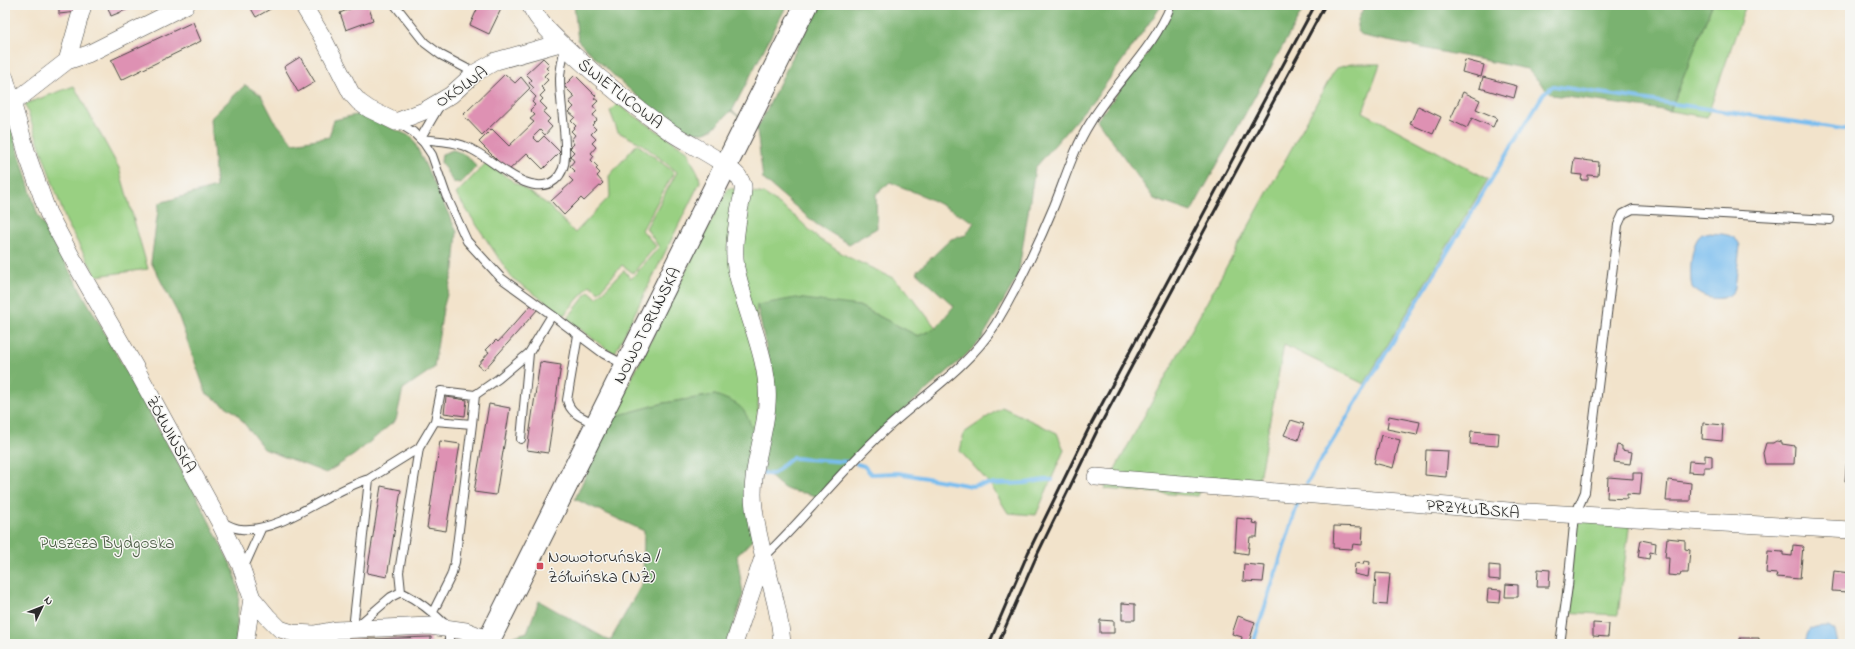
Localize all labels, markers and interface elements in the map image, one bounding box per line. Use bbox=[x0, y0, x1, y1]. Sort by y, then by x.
street label: ŚWIETLICOWA bbox=[572, 53, 668, 135]
street label: OKÓLNA bbox=[431, 60, 493, 114]
street label: NOWOTORUŃSKA bbox=[607, 263, 688, 388]
street label: ŻÓŁWIŃSKA bbox=[139, 392, 202, 478]
street label: PRZYŁUBSKA bbox=[1425, 493, 1521, 526]
park label: Puszcza Bydgoska bbox=[39, 531, 175, 558]
place label: Nowotoruńska / Żółwińska (NŻ) bbox=[548, 545, 661, 590]
marker: Nowotoruńska / Żółwińska (NŻ) bbox=[535, 561, 545, 571]
north arrow bbox=[22, 587, 62, 627]
text: N bbox=[40, 593, 57, 609]

